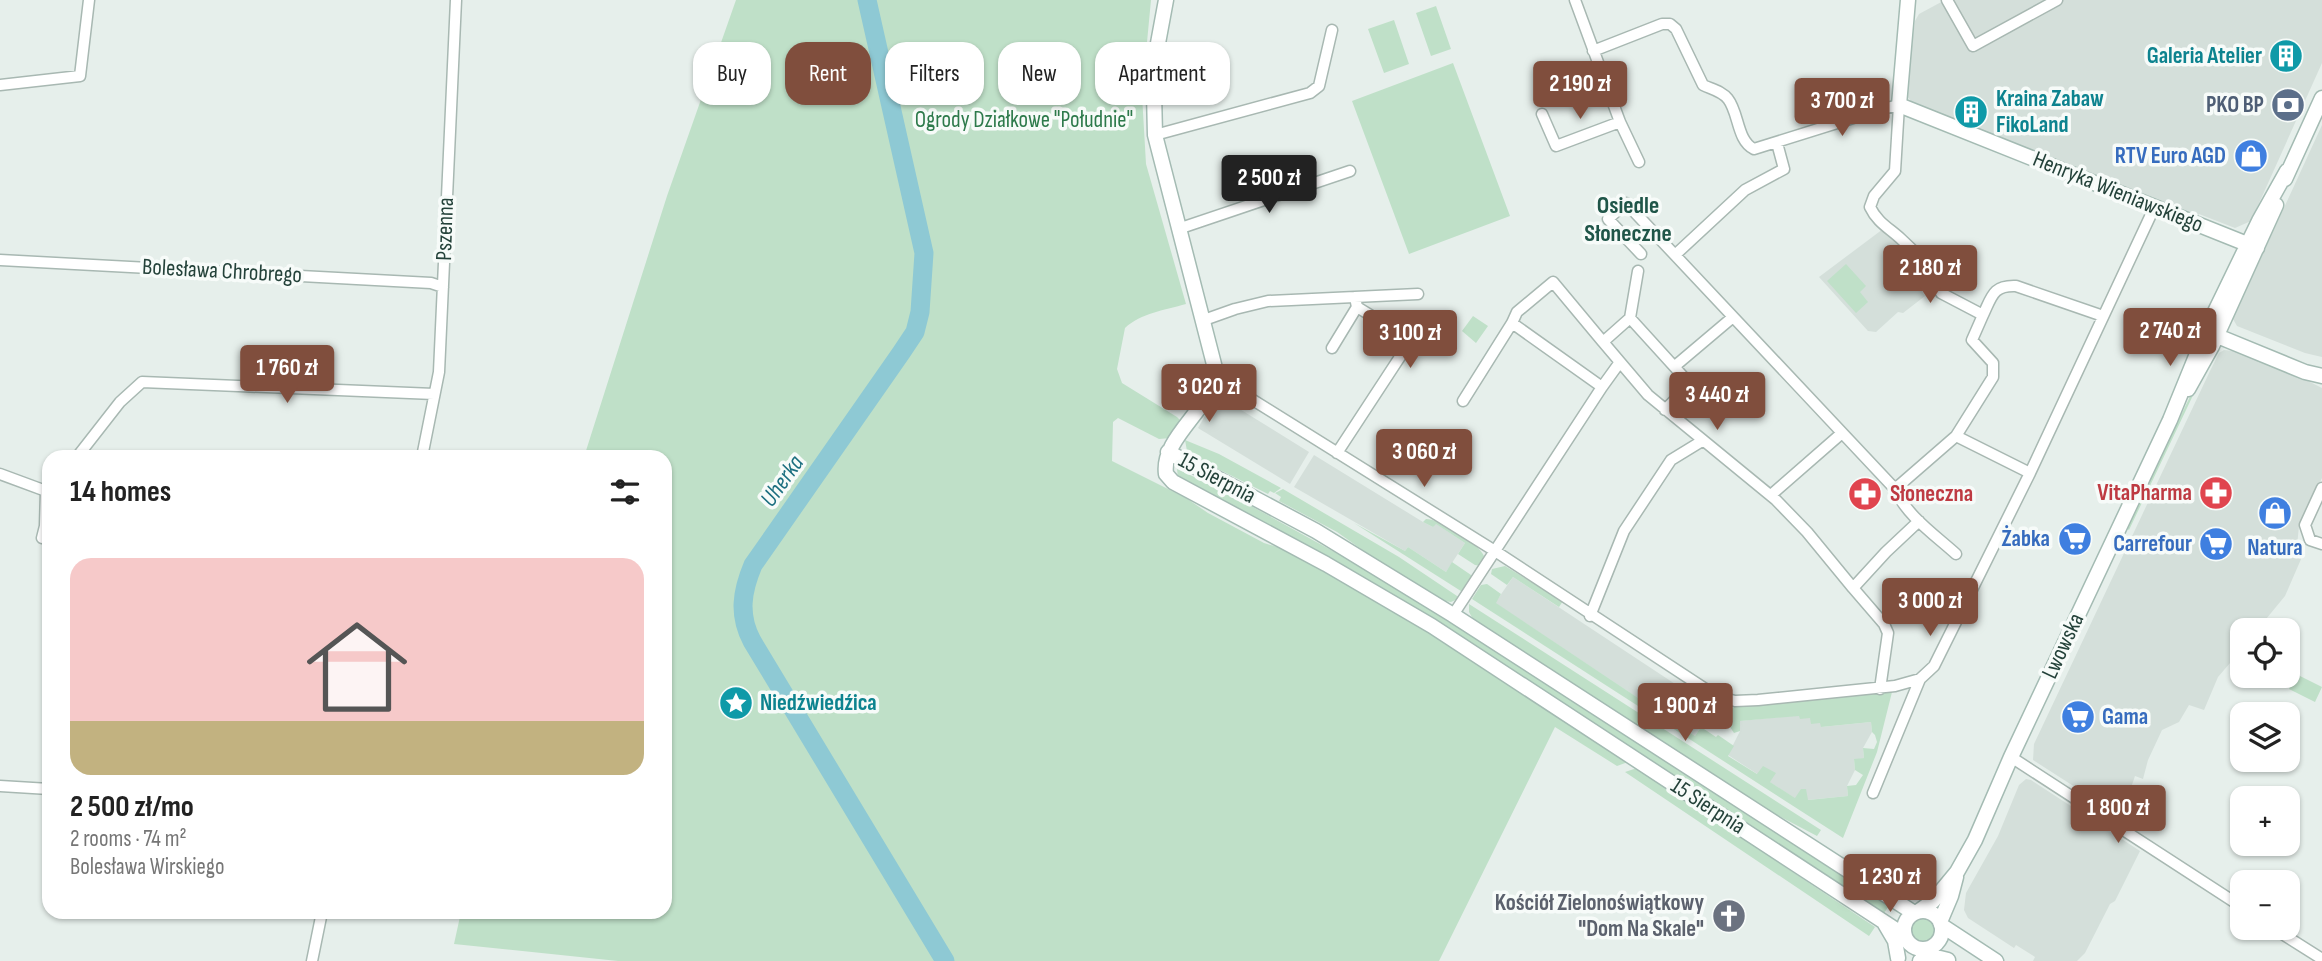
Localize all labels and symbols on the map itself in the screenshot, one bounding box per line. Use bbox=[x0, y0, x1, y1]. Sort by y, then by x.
building icon: Galeria Atelier bbox=[2267, 37, 2305, 75]
place label: Galeria Atelier bbox=[2147, 42, 2262, 70]
pin: 2 190 zł bbox=[1508, 61, 1652, 121]
pin: 3 700 zł bbox=[1770, 78, 1914, 138]
place label: Kraina Zabaw FikoLand bbox=[1996, 85, 2104, 139]
bank icon: PKO BP bbox=[2269, 86, 2307, 124]
place label: PKO BP bbox=[2206, 91, 2264, 119]
building icon: Kraina Zabaw FikoLand bbox=[1952, 93, 1990, 131]
park label: Ogrody Działkowe "Południe" bbox=[915, 106, 1133, 134]
shop icon: RTV Euro AGD bbox=[2232, 137, 2270, 175]
place label: RTV Euro AGD bbox=[2115, 142, 2226, 170]
street label: Henryka Wieniawskiego bbox=[2029, 145, 2207, 239]
pin: 2 500 zł bbox=[1197, 156, 1341, 215]
district label: Osiedle Słoneczne bbox=[1584, 191, 1672, 248]
street label: Pszenna bbox=[430, 197, 460, 261]
pin: 2 180 zł bbox=[1858, 246, 2002, 305]
street label: Bolesława Chrobrego bbox=[141, 253, 303, 289]
pin: 2 740 zł bbox=[2098, 308, 2242, 368]
pin: 3 100 zł bbox=[1338, 310, 1482, 370]
pin: 1 760 zł bbox=[215, 346, 359, 405]
pin: 3 020 zł bbox=[1137, 364, 1281, 424]
pin: 3 440 zł bbox=[1645, 372, 1789, 432]
pin: 3 060 zł bbox=[1352, 430, 1496, 489]
street label: 15 Sierpnia bbox=[1174, 446, 1260, 510]
water label: Uherka bbox=[754, 449, 810, 512]
pharmacy icon: VitaPharma bbox=[2197, 474, 2235, 512]
pharmacy icon: Słoneczna bbox=[1846, 475, 1884, 513]
place label: VitaPharma bbox=[2097, 479, 2192, 507]
place label: Słoneczna bbox=[1890, 480, 1973, 508]
shop icon: Natura bbox=[2256, 494, 2294, 532]
supermarket icon: Żabka bbox=[2056, 520, 2094, 558]
place label: Żabka bbox=[2002, 525, 2050, 553]
supermarket icon: Carrefour bbox=[2197, 525, 2235, 563]
place label: Carrefour bbox=[2113, 530, 2192, 558]
place label: Natura bbox=[2247, 534, 2303, 562]
pin: 3 000 zł bbox=[1858, 578, 2002, 638]
street label: Lwowska bbox=[2036, 609, 2090, 683]
place icon: Niedźwiedźica bbox=[717, 684, 755, 722]
pin: 1 900 zł bbox=[1613, 684, 1757, 743]
place label: Niedźwiedźica bbox=[760, 689, 877, 717]
supermarket icon: Gama bbox=[2059, 698, 2097, 736]
place label: Gama bbox=[2102, 703, 2148, 731]
street label: 15 Sierpnia bbox=[1665, 772, 1751, 840]
pin: 1 800 zł bbox=[2046, 786, 2190, 845]
pin: 1 230 zł bbox=[1818, 855, 1962, 914]
place label: Kościół Zielonoświątkowy "Dom Na Skale" bbox=[1495, 889, 1704, 943]
church icon: Kościół Zielonoświątkowy "Dom Na Skale" bbox=[1710, 897, 1748, 935]

